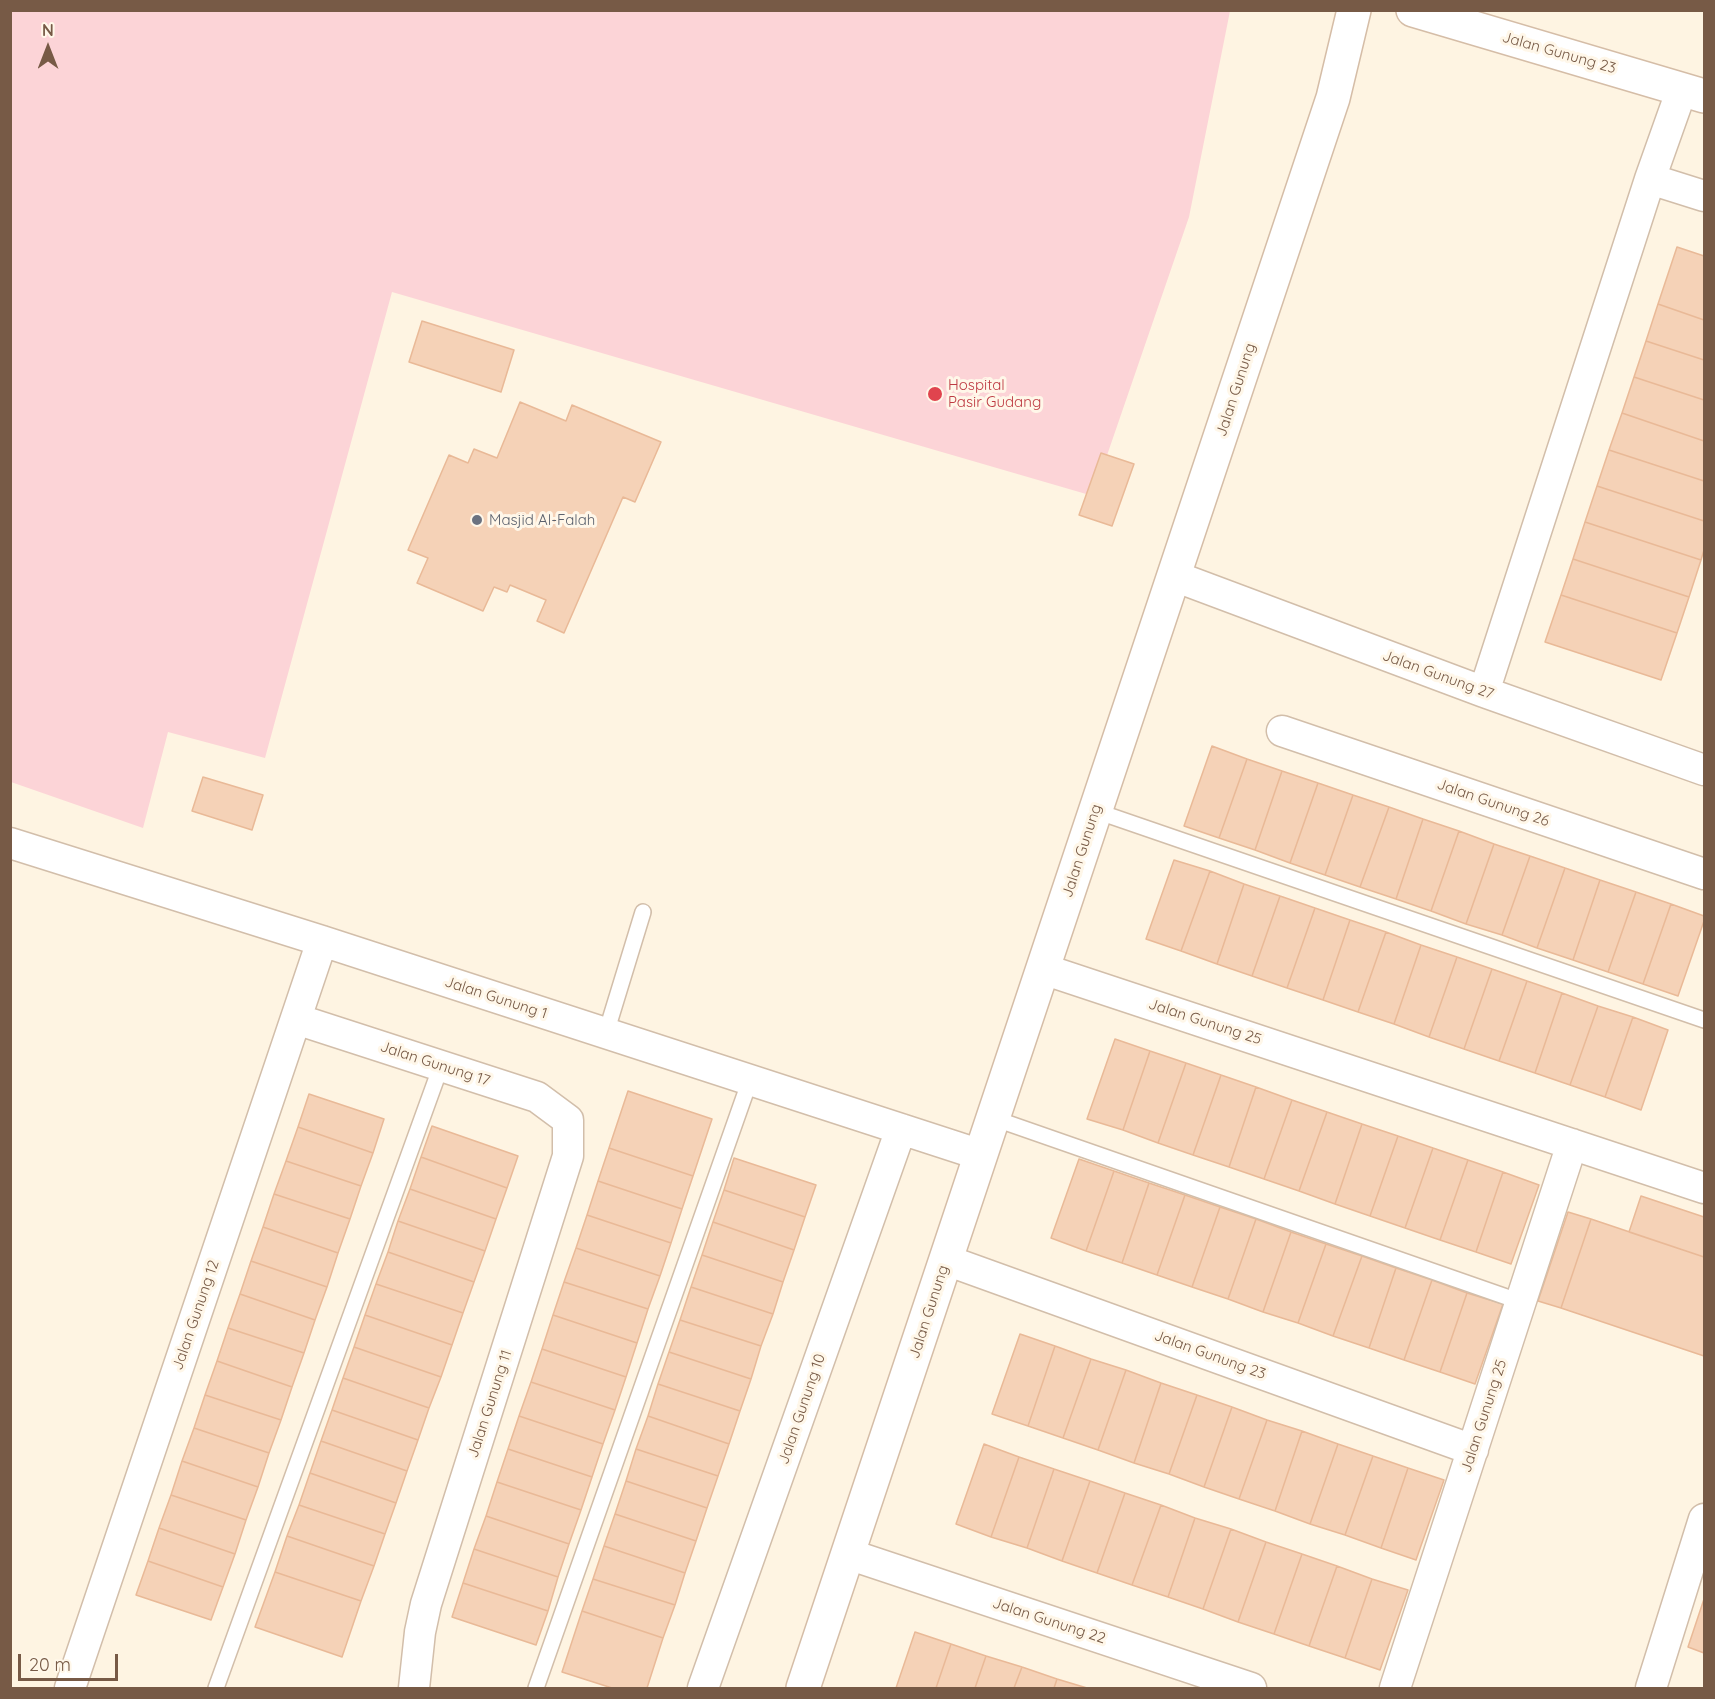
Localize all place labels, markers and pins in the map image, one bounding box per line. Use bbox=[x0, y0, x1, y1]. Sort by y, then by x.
place label: Hospital Pasir Gudang bbox=[948, 376, 1041, 411]
marker: Hospital Pasir Gudang bbox=[926, 385, 944, 403]
place label: Masjid Al-Falah bbox=[489, 511, 595, 529]
marker: Masjid Al-Falah bbox=[470, 513, 484, 527]

